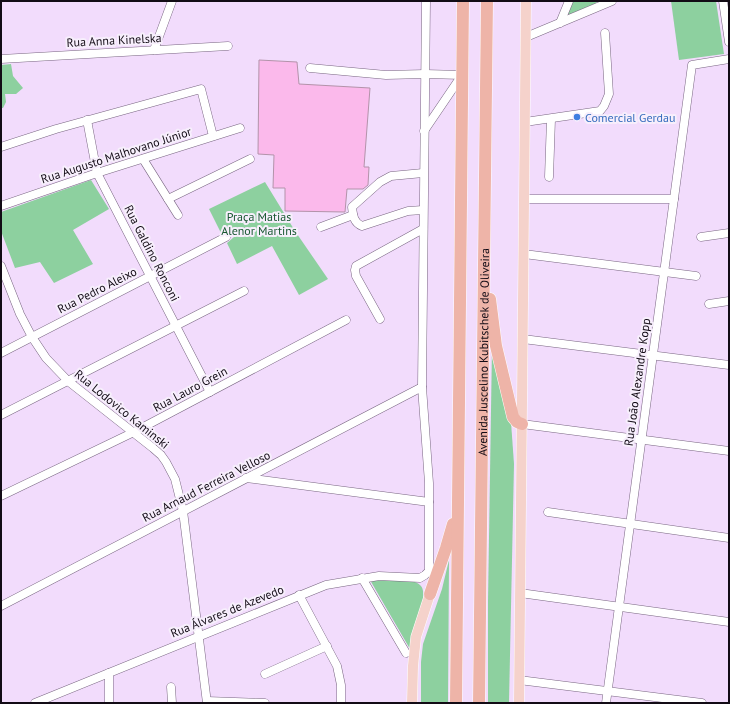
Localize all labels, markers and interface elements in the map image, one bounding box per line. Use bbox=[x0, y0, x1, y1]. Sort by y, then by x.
street label: Rua Anna Kinelska bbox=[66, 30, 162, 50]
place label: Comercial Gerdau bbox=[585, 110, 675, 125]
marker: Comercial Gerdau bbox=[572, 112, 582, 122]
street label: Rua Augusto Malhovano Júnior bbox=[39, 124, 193, 186]
street label: Rua Galdino Ronconi bbox=[121, 202, 183, 304]
park label: Praça Matias Alenor Martins bbox=[221, 209, 297, 238]
street label: Avenida Juscelino Kubitschek de Oliveira bbox=[474, 248, 492, 456]
street label: Rua Pedro Aleixo bbox=[55, 264, 139, 316]
street label: Rua João Alexandre Kopp bbox=[621, 317, 653, 447]
street label: Rua Lauro Grein bbox=[150, 363, 230, 415]
street label: Rua Lodovico Kaminski bbox=[72, 366, 172, 452]
street label: Rua Arnaud Ferreira Velloso bbox=[139, 447, 273, 525]
street label: Rua Álvares de Azevedo bbox=[168, 581, 286, 641]

